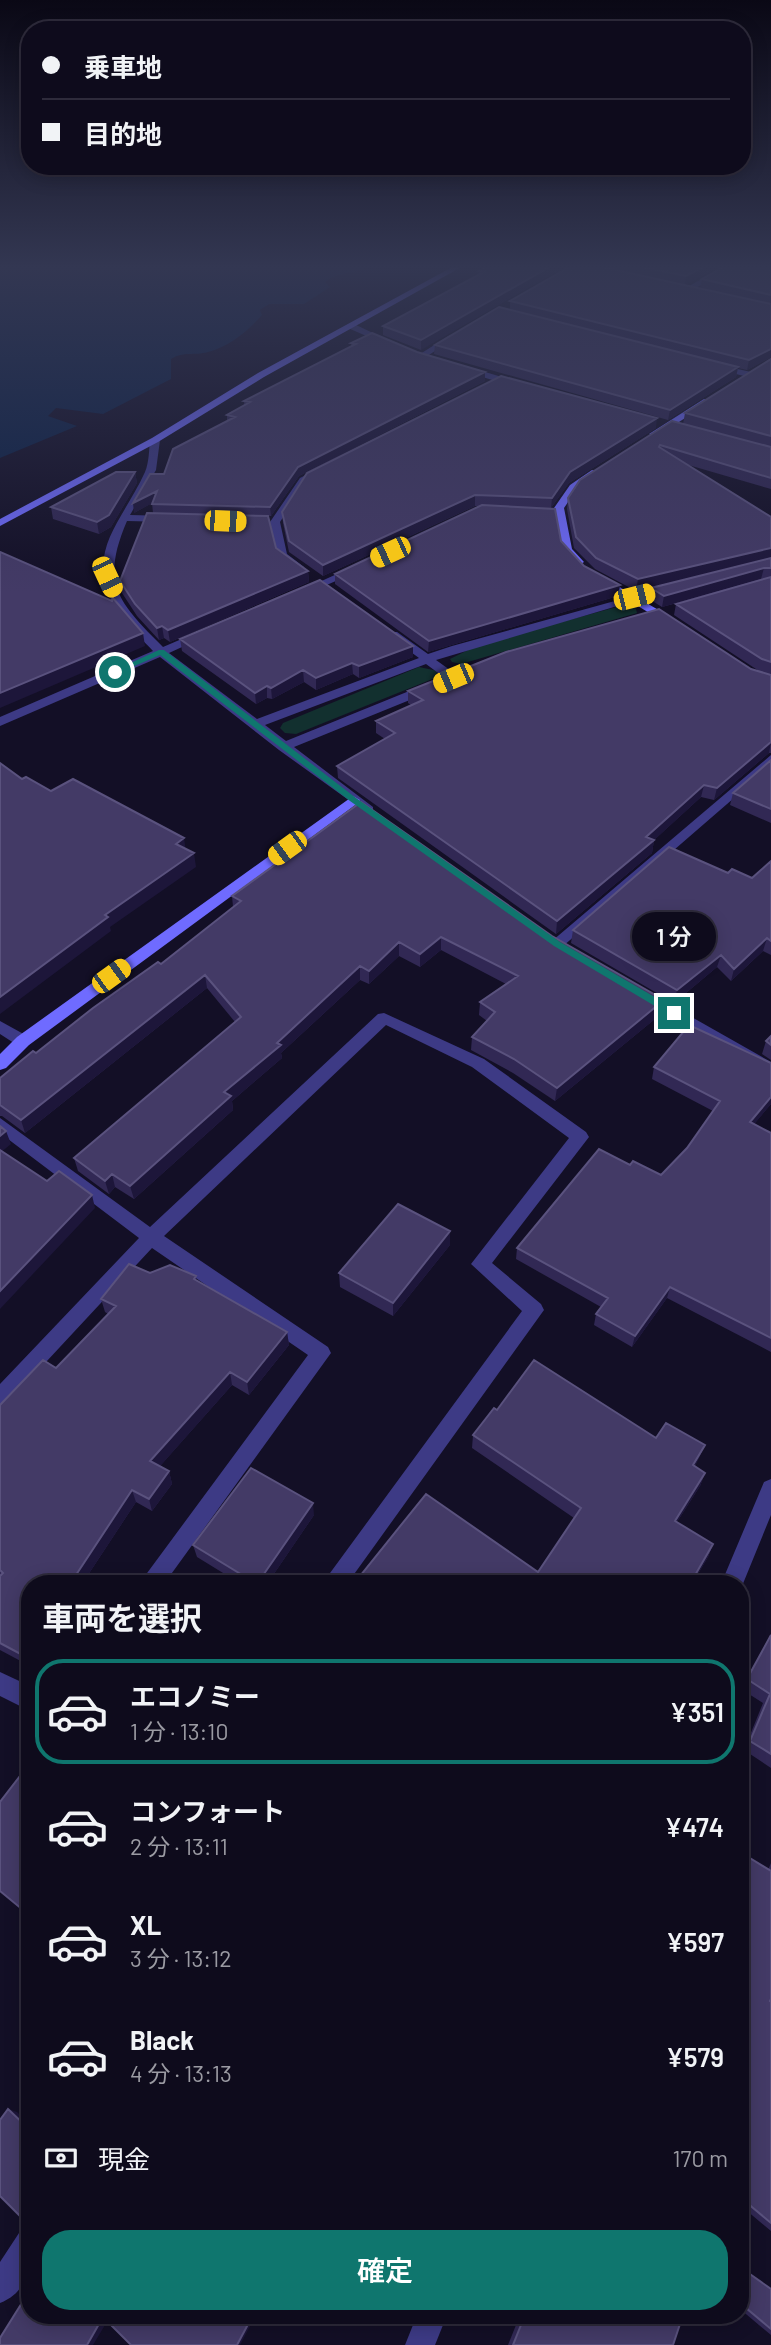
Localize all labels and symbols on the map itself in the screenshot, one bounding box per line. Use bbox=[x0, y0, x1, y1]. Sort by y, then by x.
car bbox=[204, 510, 247, 532]
car bbox=[367, 534, 414, 570]
car bbox=[89, 554, 126, 600]
car bbox=[612, 582, 657, 612]
route start bbox=[99, 656, 131, 688]
car bbox=[430, 660, 477, 696]
car bbox=[264, 827, 311, 869]
callout: 1 分 bbox=[632, 912, 716, 960]
car bbox=[88, 955, 135, 997]
route end bbox=[658, 997, 690, 1029]

